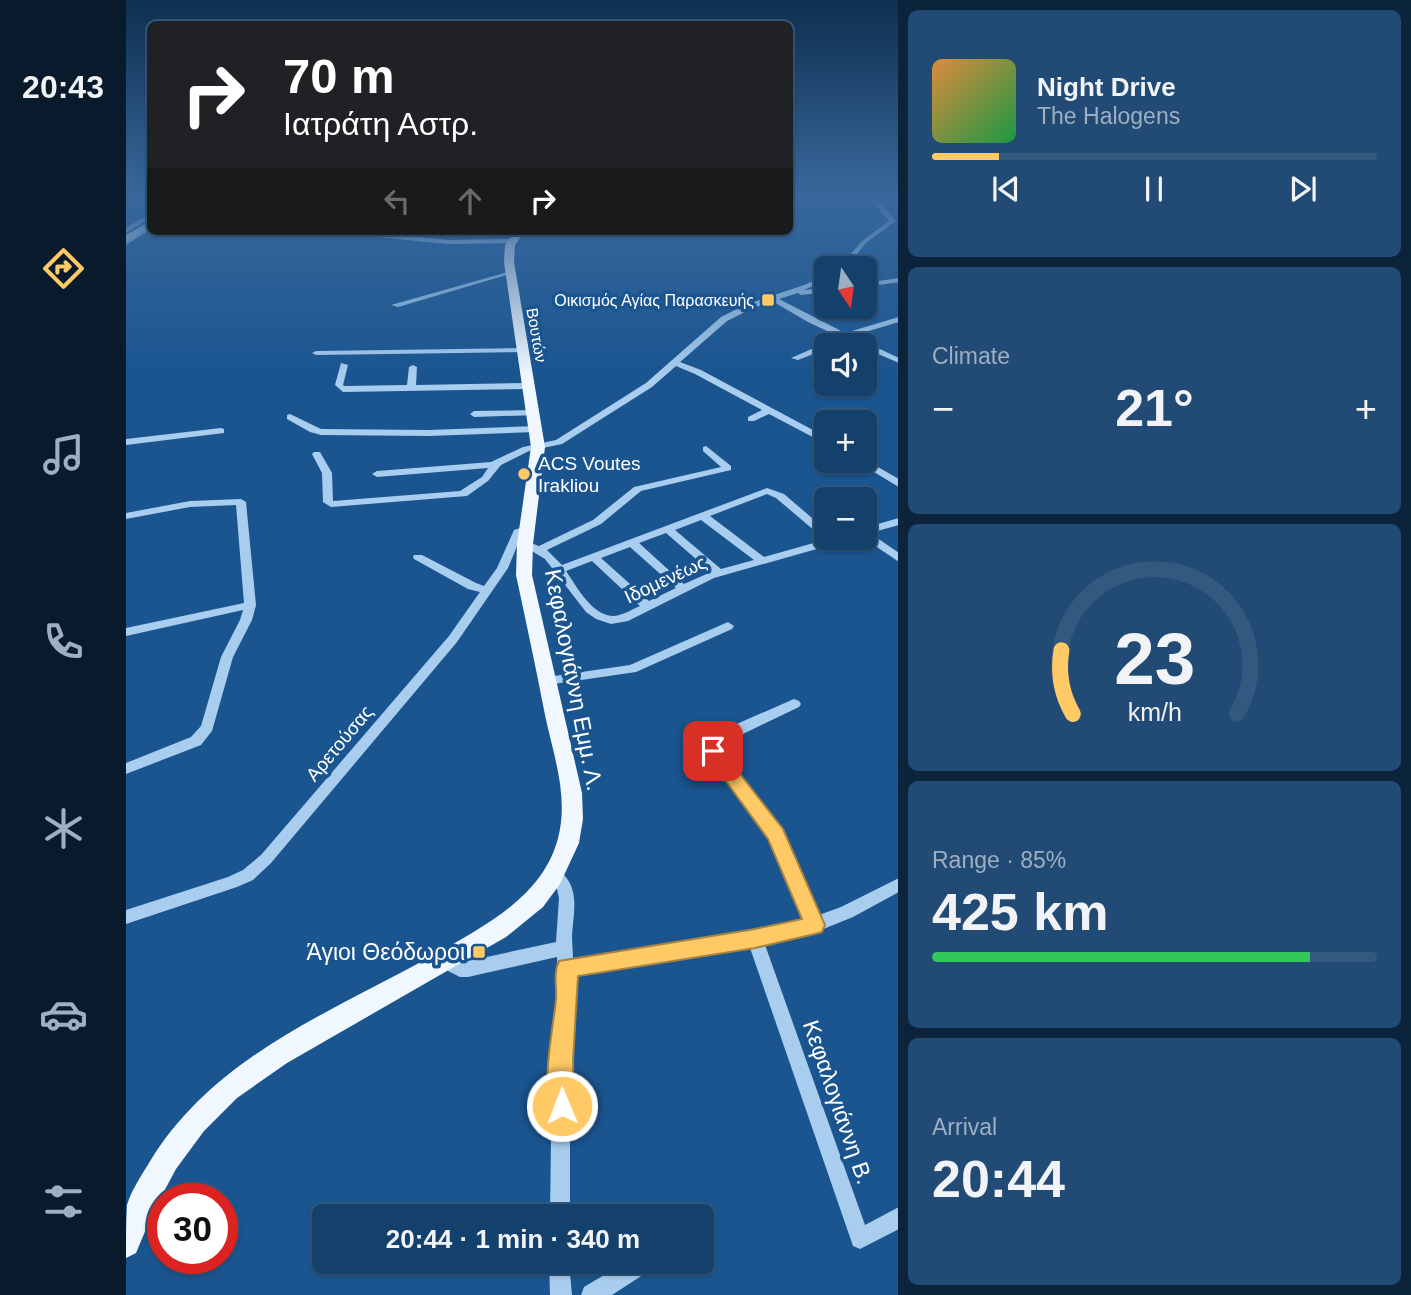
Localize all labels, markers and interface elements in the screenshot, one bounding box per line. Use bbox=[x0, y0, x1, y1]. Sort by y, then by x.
icon: right bbox=[168, 49, 259, 140]
text: 70 m bbox=[283, 49, 395, 103]
text: 20:43 bbox=[22, 69, 104, 105]
text: Night Drive bbox=[1037, 72, 1176, 102]
text: The Halogens bbox=[1037, 103, 1180, 129]
text: Ιατράτη Αστρ. bbox=[283, 106, 478, 142]
icon: previous bbox=[987, 170, 1025, 208]
icon: pause bbox=[1135, 170, 1173, 208]
icon: next bbox=[1284, 170, 1322, 208]
icon: left bbox=[378, 182, 416, 220]
icon: ahead bbox=[451, 182, 489, 220]
icon: right bbox=[524, 182, 562, 220]
icon: directions bbox=[39, 244, 88, 293]
north arrow bbox=[814, 256, 877, 318]
map controls bbox=[814, 256, 877, 550]
place label: Οικισμός Αγίας Παρασκευής bbox=[554, 292, 754, 309]
marker: Οικισμός Αγίας Παρασκευής bbox=[760, 292, 776, 308]
street label: Βουτών bbox=[523, 307, 550, 364]
button: sound bbox=[814, 333, 877, 396]
text: Climate bbox=[932, 343, 1010, 369]
text: 21° bbox=[1115, 379, 1194, 437]
text: − bbox=[932, 388, 954, 430]
text: + bbox=[1355, 388, 1377, 430]
button: + bbox=[814, 410, 877, 473]
icon: music bbox=[39, 430, 88, 479]
place label: ACS Voutes Irakliou bbox=[538, 453, 640, 496]
marker: ACS Voutes Irakliou bbox=[516, 466, 532, 482]
button: − bbox=[814, 487, 877, 550]
street label: Ιδομενέως bbox=[621, 551, 709, 608]
street label: Κεφαλογιάννη Εμμ. Λ. bbox=[540, 567, 608, 793]
icon: phone bbox=[39, 617, 88, 666]
text: 23 bbox=[1114, 618, 1195, 699]
text: km/h bbox=[1127, 697, 1182, 725]
street label: Αρετούσας bbox=[302, 701, 377, 785]
pin bbox=[683, 721, 743, 781]
icon: arrive bbox=[694, 732, 732, 770]
icon: climate bbox=[39, 804, 88, 853]
text: Range · 85% bbox=[932, 847, 1066, 873]
text: 425 km bbox=[932, 883, 1108, 941]
place label: Άγιοι Θεόδωροι bbox=[306, 939, 465, 965]
marker: Άγιοι Θεόδωροι bbox=[471, 944, 487, 960]
icon: car bbox=[39, 990, 88, 1039]
street label: Κεφαλογιάννη Β. bbox=[798, 1017, 878, 1187]
position arrow bbox=[525, 1069, 599, 1143]
text: Arrival bbox=[932, 1114, 997, 1140]
text: 20:44 bbox=[932, 1150, 1065, 1208]
icon: filters bbox=[39, 1177, 88, 1226]
speed limit sign: 30 bbox=[147, 1183, 238, 1274]
text: 20:44 · 1 min · 340 m bbox=[386, 1224, 640, 1254]

